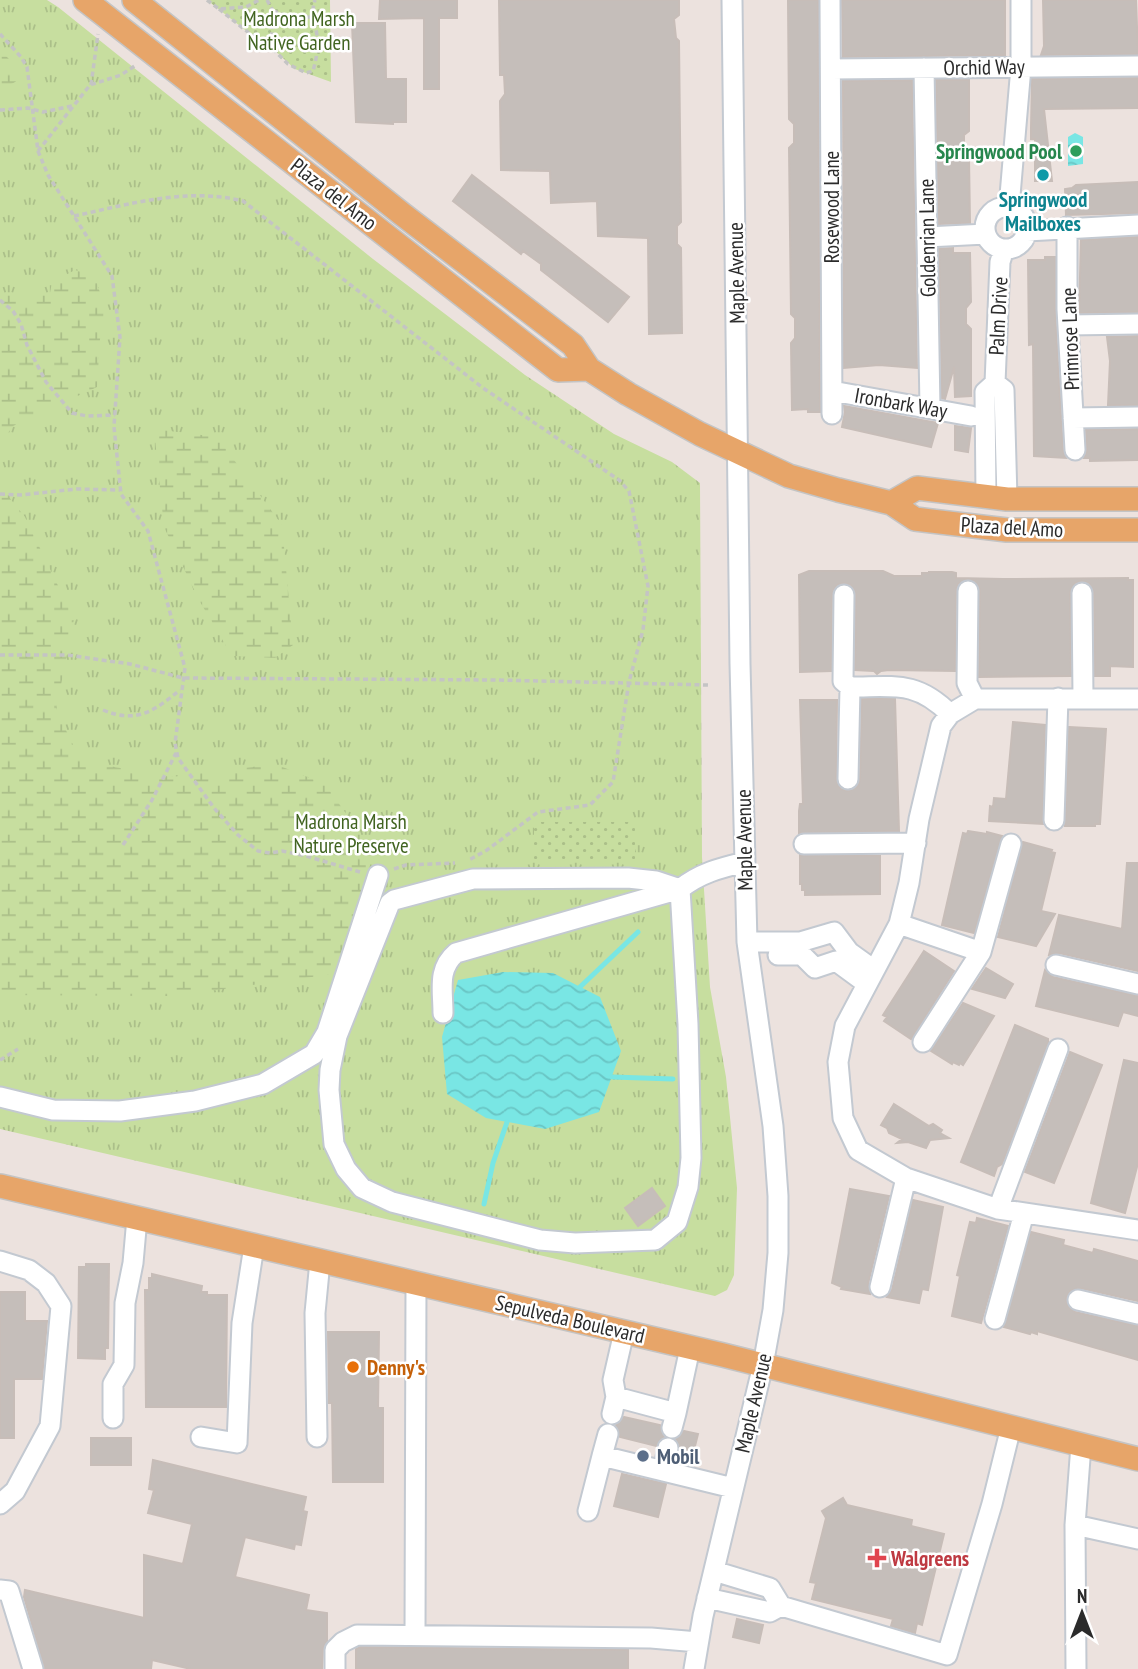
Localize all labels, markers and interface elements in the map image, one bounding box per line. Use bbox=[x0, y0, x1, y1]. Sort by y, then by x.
park label: Madrona Marsh Native Garden bbox=[243, 5, 355, 56]
street label: Orchid Way bbox=[943, 53, 1025, 81]
place label: Springwood Pool bbox=[936, 138, 1063, 165]
marker: Springwood Pool bbox=[1068, 143, 1084, 159]
street label: Rosewood Lane bbox=[818, 151, 845, 263]
street label: Plaza del Amo bbox=[285, 152, 383, 236]
marker: Springwood Mailboxes bbox=[1035, 167, 1051, 183]
street label: Goldenrian Lane bbox=[912, 179, 942, 297]
place label: Springwood Mailboxes bbox=[999, 186, 1087, 237]
street label: Maple Avenue bbox=[722, 222, 750, 324]
street label: Palm Drive bbox=[982, 276, 1014, 356]
street label: Primrose Lane bbox=[1055, 287, 1085, 391]
street label: Ironbark Way bbox=[853, 382, 950, 424]
street label: Plaza del Amo bbox=[960, 511, 1064, 543]
street label: Maple Avenue bbox=[730, 789, 758, 891]
park label: Madrona Marsh Nature Preserve bbox=[293, 808, 409, 859]
street label: Sepulveda Boulevard bbox=[493, 1289, 647, 1349]
street label: Maple Avenue bbox=[728, 1351, 778, 1455]
place label: Denny's bbox=[367, 1354, 425, 1381]
marker: Denny's bbox=[345, 1359, 361, 1375]
place label: Mobil bbox=[657, 1443, 700, 1470]
marker: Mobil bbox=[635, 1448, 651, 1464]
place label: Walgreens bbox=[890, 1545, 969, 1572]
marker: Walgreens bbox=[869, 1550, 885, 1566]
north arrow bbox=[1047, 1578, 1117, 1648]
text: N bbox=[1077, 1584, 1087, 1608]

